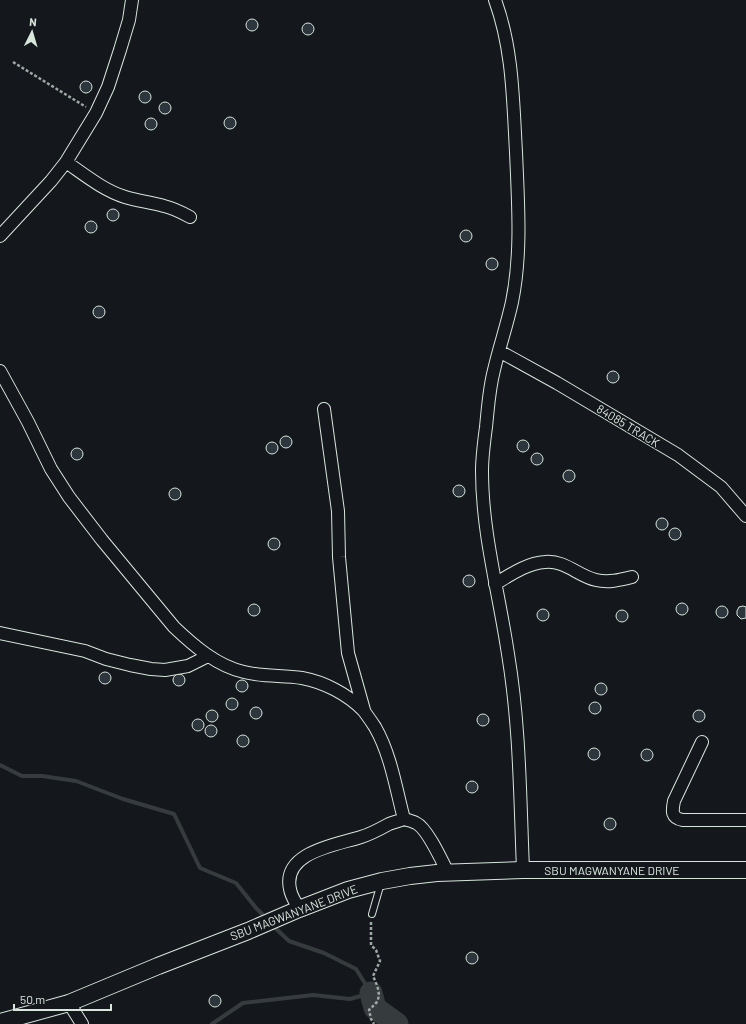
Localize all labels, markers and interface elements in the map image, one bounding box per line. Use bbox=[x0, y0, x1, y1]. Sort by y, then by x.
north arrow bbox=[12, 12, 52, 52]
text: N bbox=[29, 15, 37, 28]
street label: 84085 TRACK bbox=[595, 401, 663, 450]
street label: SBU MAGWANYANE DRIVE bbox=[544, 863, 680, 877]
street label: SBU MAGWANYANE DRIVE bbox=[228, 881, 359, 943]
scale bar bbox=[14, 986, 111, 1012]
text: 50 m bbox=[20, 992, 45, 1006]

